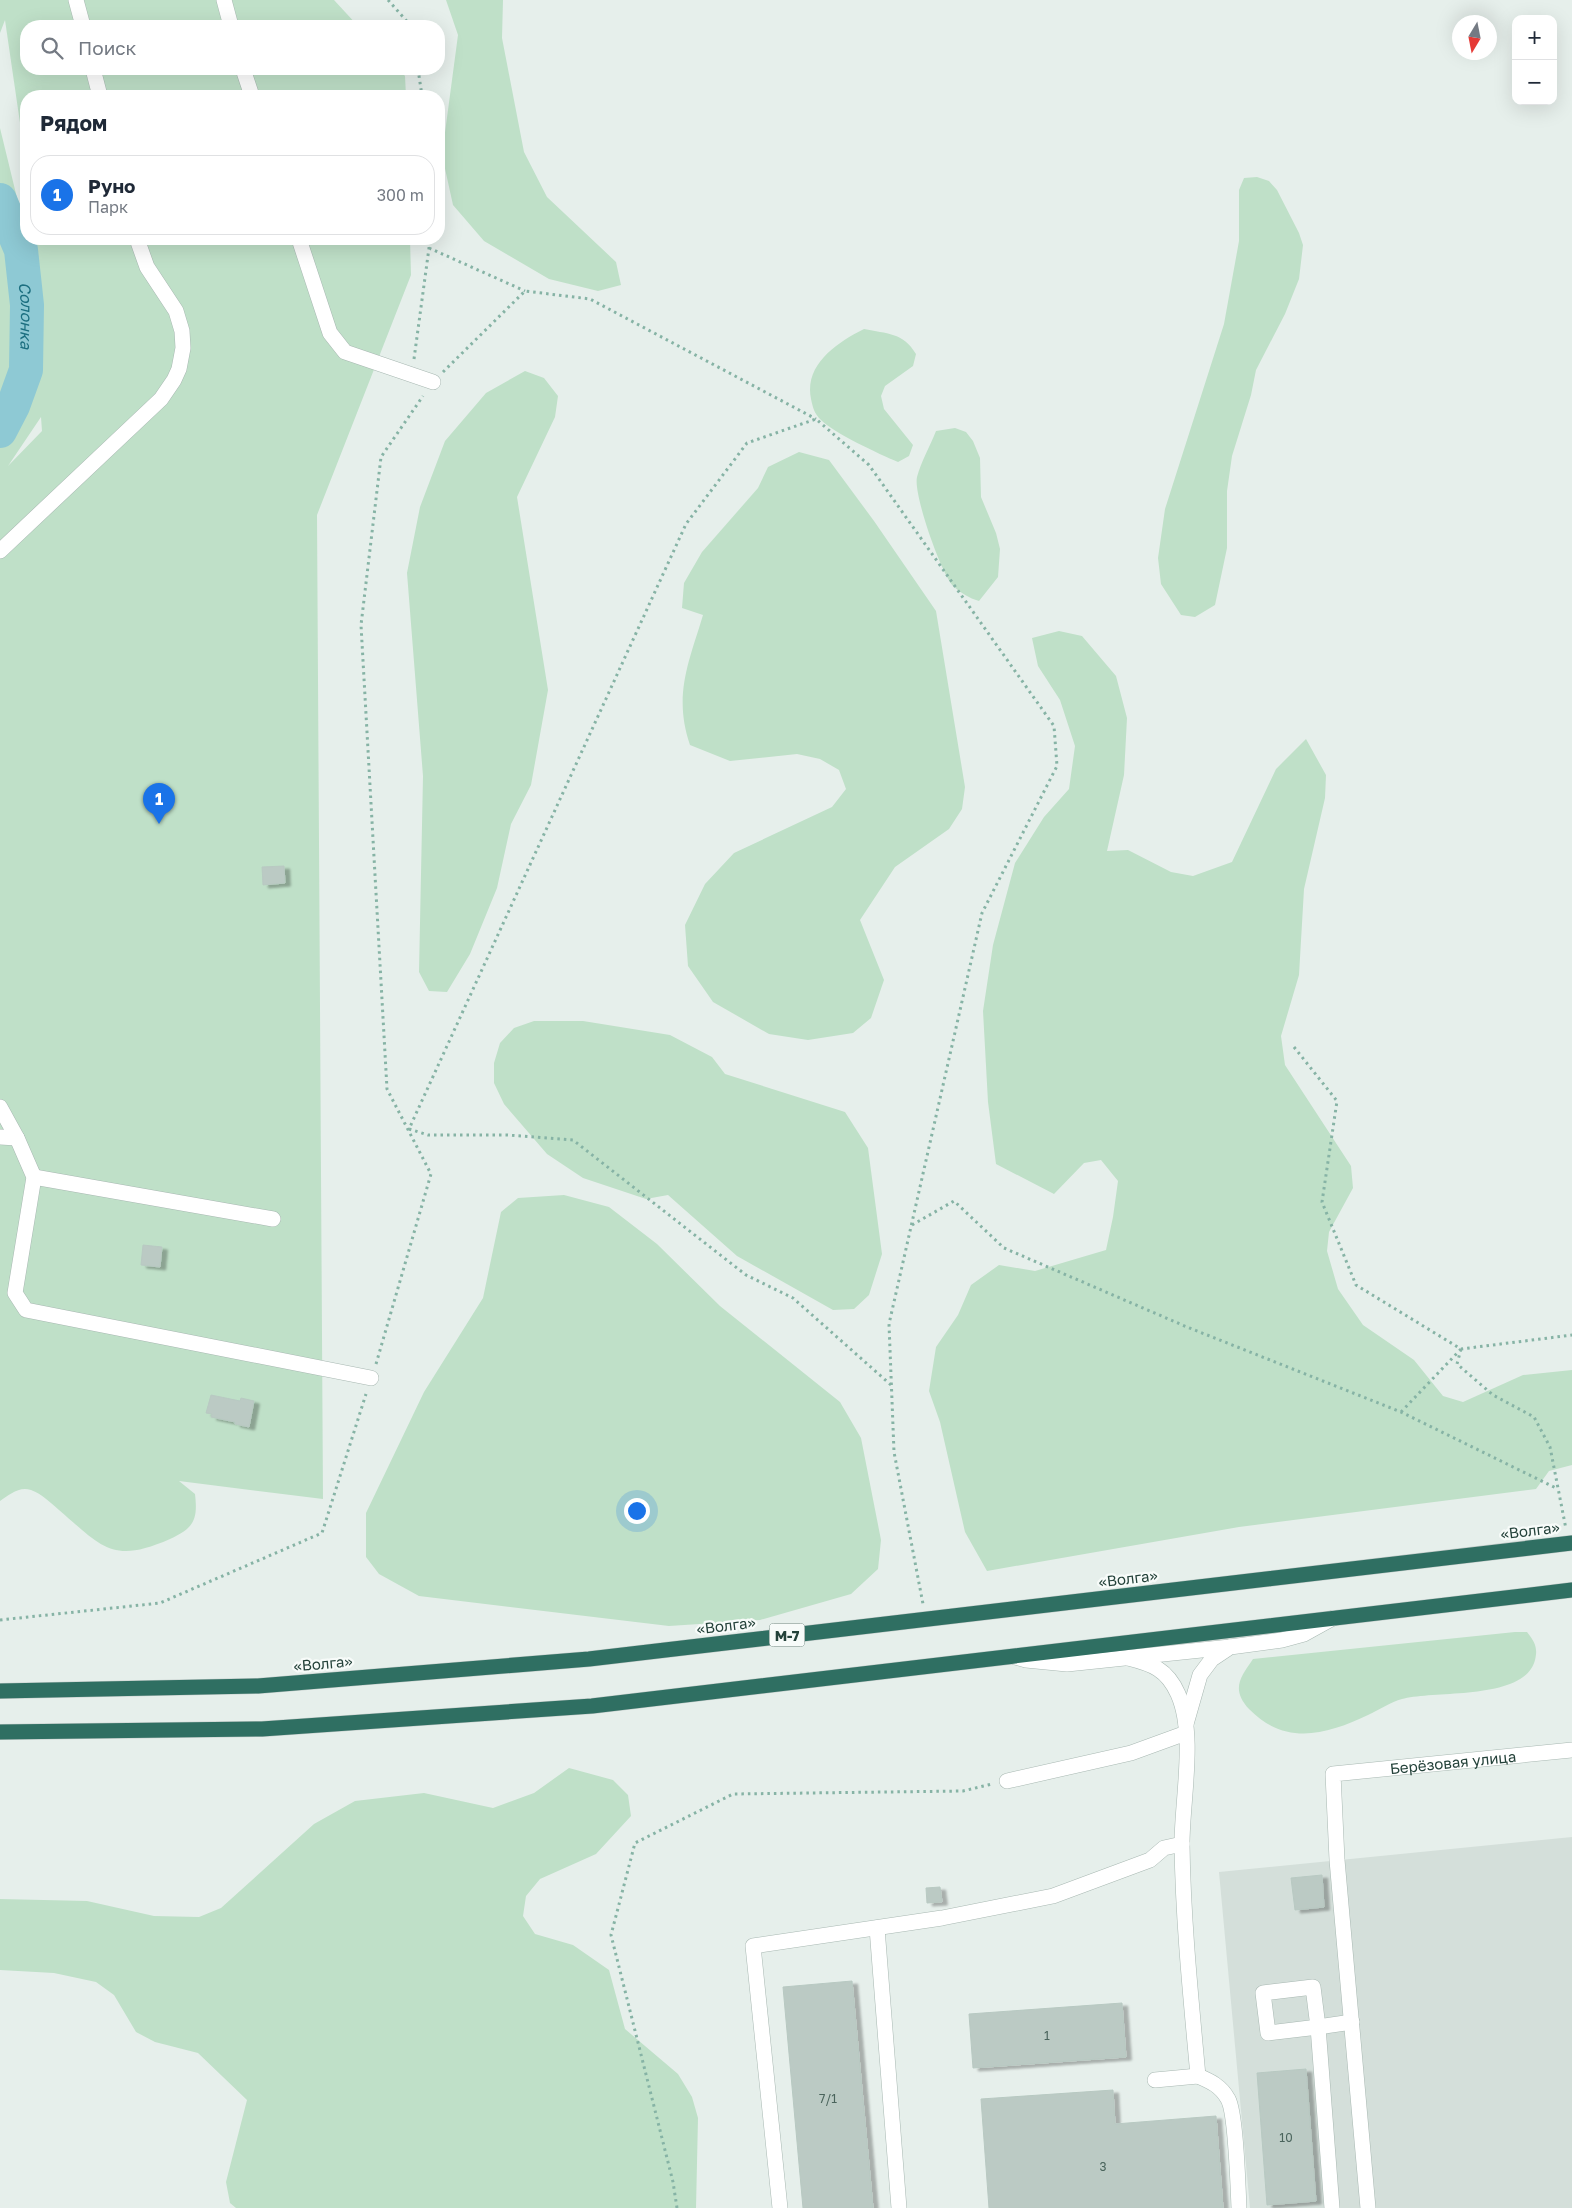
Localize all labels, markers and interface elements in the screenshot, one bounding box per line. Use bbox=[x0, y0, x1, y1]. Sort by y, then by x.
north arrow bbox=[1452, 15, 1497, 60]
map controls bbox=[1512, 15, 1557, 105]
button: + bbox=[1512, 15, 1557, 60]
search box bbox=[20, 20, 445, 75]
icon: search bbox=[38, 34, 66, 62]
text: Поиск bbox=[78, 36, 137, 59]
button: − bbox=[1512, 60, 1557, 105]
text: Рядом bbox=[40, 110, 107, 136]
text: Руно bbox=[88, 174, 135, 197]
text: 1 bbox=[53, 185, 61, 205]
text: 300 m bbox=[377, 185, 424, 205]
text: Парк bbox=[88, 197, 128, 217]
water label: Солонка bbox=[15, 281, 37, 350]
pin: 1 bbox=[143, 783, 175, 824]
your location bbox=[624, 1498, 650, 1524]
street label: «Волга» bbox=[1499, 1517, 1561, 1543]
street label: «Волга» bbox=[1097, 1565, 1159, 1591]
street label: «Волга» bbox=[695, 1612, 757, 1638]
road number: М-7 bbox=[770, 1624, 804, 1646]
street label: «Волга» bbox=[293, 1651, 353, 1675]
street label: Берёзовая улица bbox=[1389, 1747, 1517, 1777]
house number: 1 bbox=[1044, 2028, 1050, 2043]
house number: 7/1 bbox=[819, 2091, 837, 2106]
house number: 10 bbox=[1279, 2130, 1293, 2145]
house number: 3 bbox=[1099, 2159, 1107, 2174]

